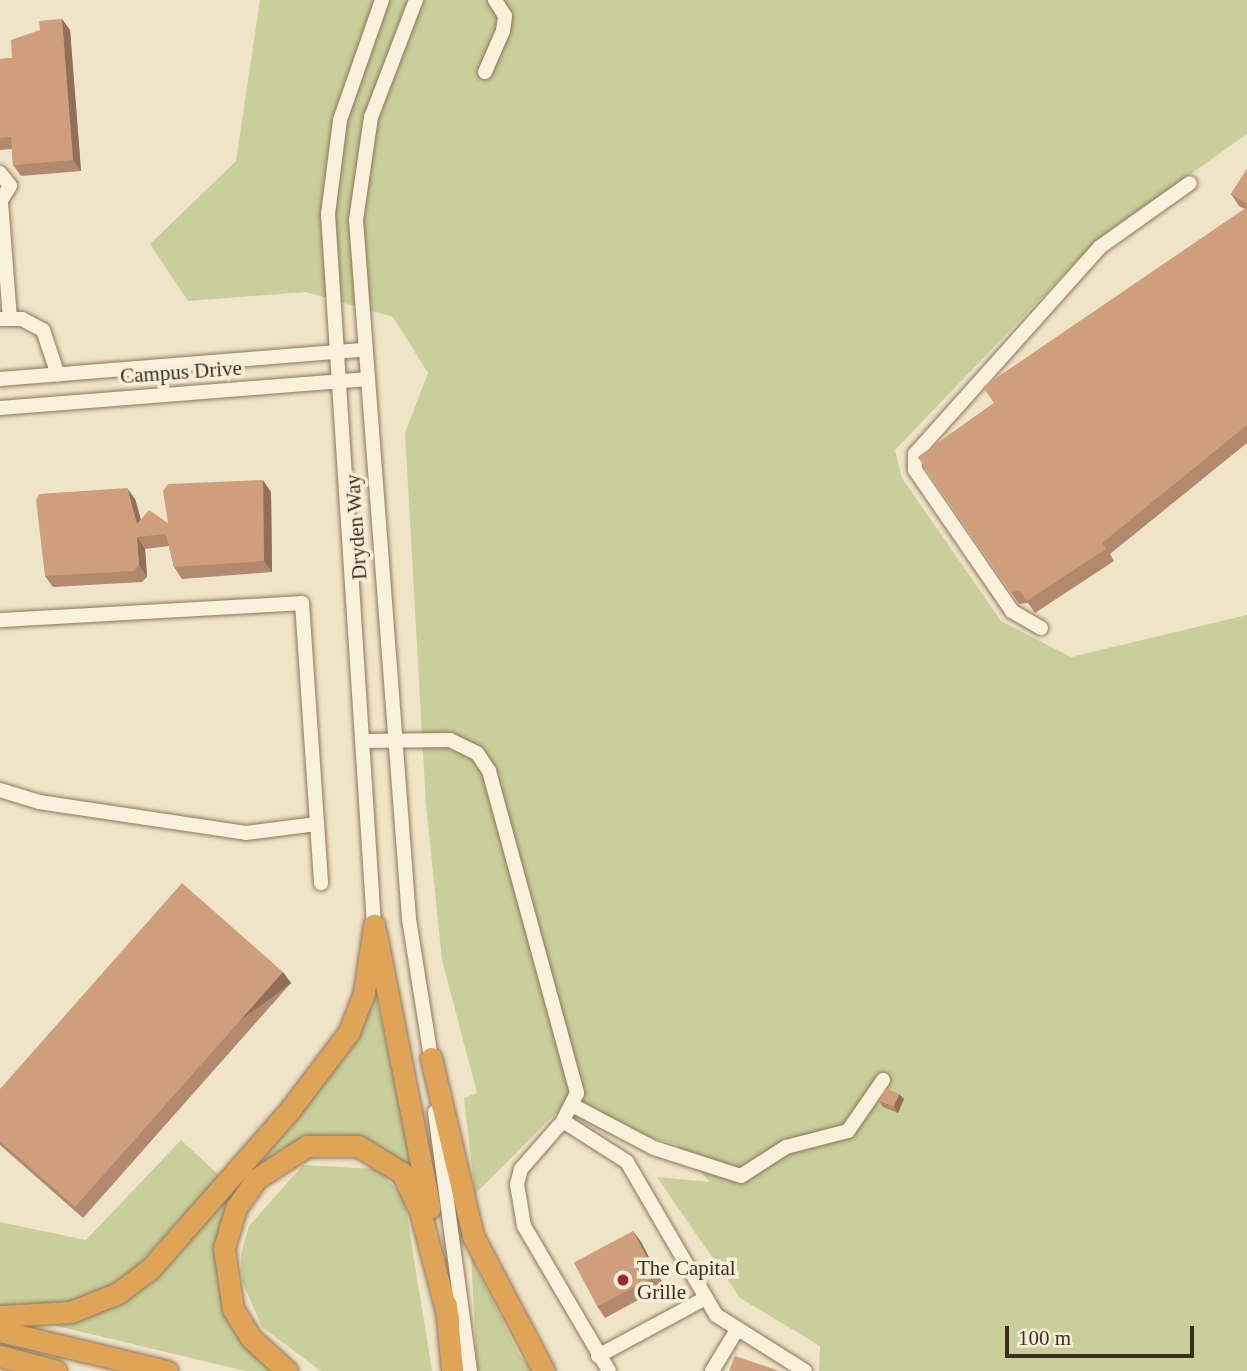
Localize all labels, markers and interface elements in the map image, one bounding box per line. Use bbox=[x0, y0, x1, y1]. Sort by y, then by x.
street label: Campus Drive bbox=[119, 355, 243, 389]
street label: Dryden Way bbox=[340, 473, 372, 581]
place label: The Capital Grille bbox=[637, 1255, 736, 1305]
marker: The Capital Grille bbox=[615, 1272, 631, 1288]
scale bar bbox=[1009, 1312, 1198, 1356]
text: 100 m bbox=[1018, 1326, 1071, 1350]

